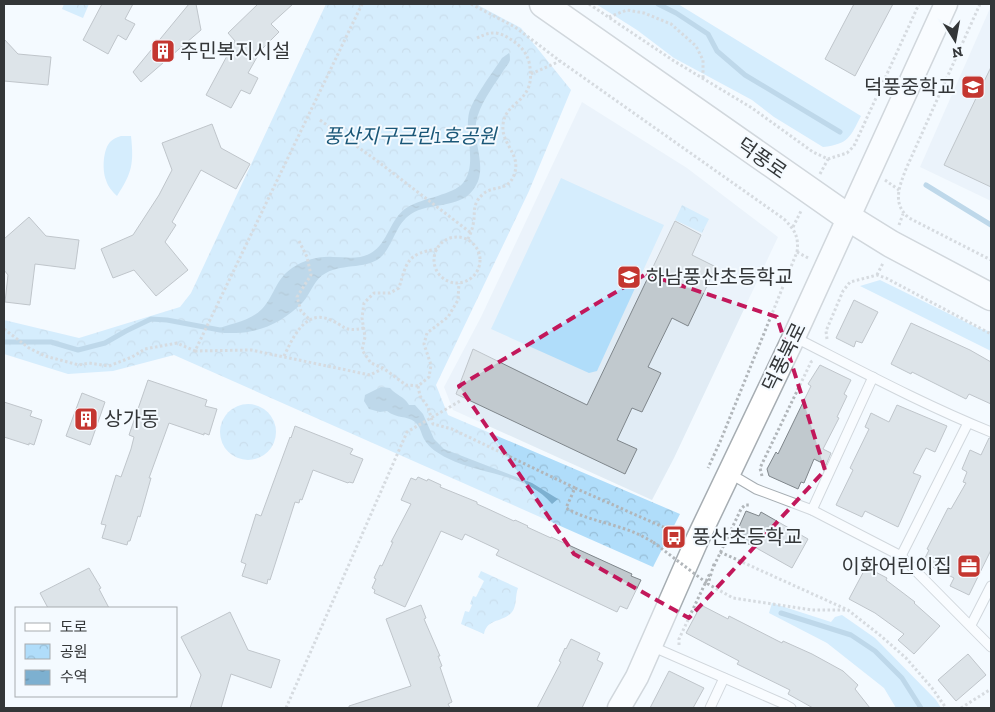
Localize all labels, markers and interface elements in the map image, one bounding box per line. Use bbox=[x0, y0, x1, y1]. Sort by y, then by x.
north arrow bbox=[930, 15, 980, 65]
building icon: 주민복지시설 bbox=[150, 38, 176, 64]
place label: 주민복지시설 bbox=[180, 39, 290, 63]
text: N bbox=[950, 43, 964, 62]
school or university icon: 덕풍중학교 bbox=[960, 74, 986, 100]
place label: 덕풍중학교 bbox=[864, 75, 956, 99]
park label: 풍산지구근린1호공원 bbox=[323, 124, 498, 148]
street label: 덕풍로 bbox=[733, 132, 791, 184]
school or university icon: 하남풍산초등학교 bbox=[616, 264, 642, 290]
place label: 하남풍산초등학교 bbox=[646, 265, 793, 289]
street label: 덕풍북로 bbox=[757, 319, 811, 395]
building icon: 상가동 bbox=[73, 406, 99, 432]
place label: 상가동 bbox=[104, 407, 159, 431]
bus stop icon: 풍산초등학교 bbox=[661, 524, 687, 550]
place label: 풍산초등학교 bbox=[692, 525, 802, 549]
office icon: 이화어린이집 bbox=[956, 553, 982, 579]
place label: 이화어린이집 bbox=[842, 554, 952, 578]
legend bbox=[15, 607, 178, 697]
text: 도로 bbox=[60, 618, 88, 636]
text: 공원 bbox=[60, 643, 88, 661]
text: 수역 bbox=[60, 668, 88, 686]

